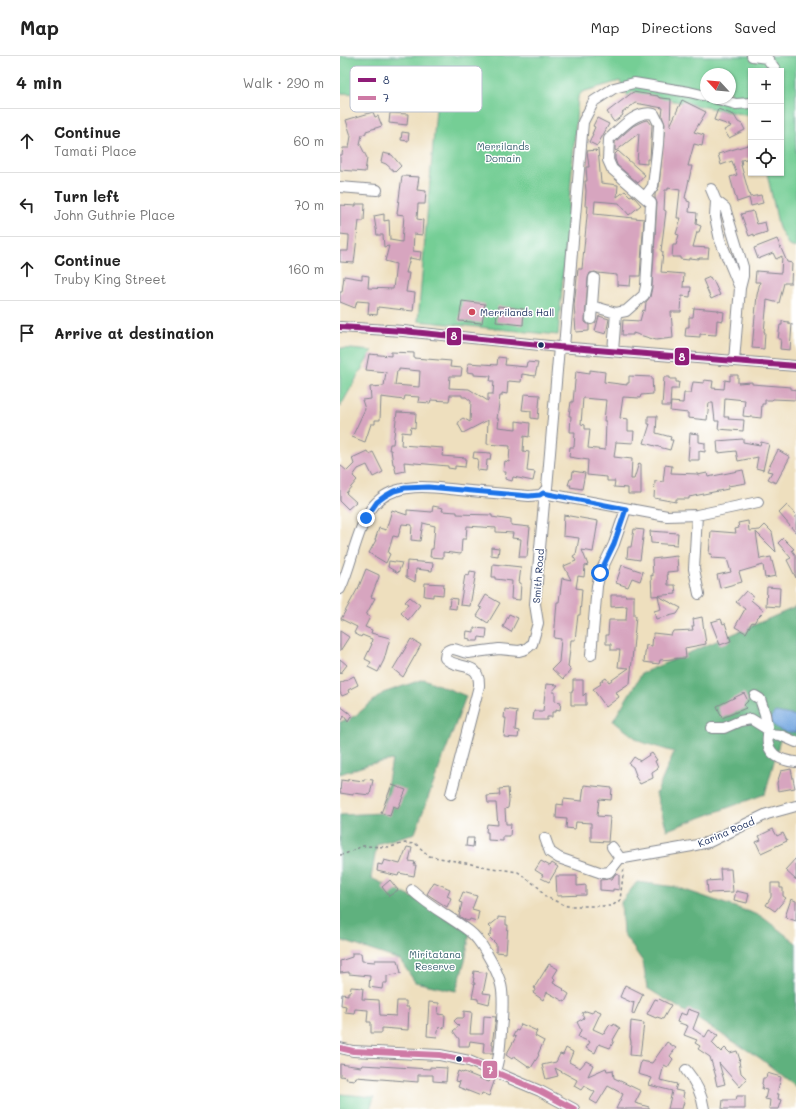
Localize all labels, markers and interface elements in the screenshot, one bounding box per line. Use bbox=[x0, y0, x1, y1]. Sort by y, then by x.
text: Map bbox=[20, 15, 59, 40]
text: Map bbox=[591, 18, 619, 37]
text: Directions bbox=[641, 18, 712, 37]
text: Saved bbox=[734, 18, 776, 37]
legend bbox=[350, 66, 482, 112]
north arrow bbox=[700, 68, 736, 104]
map controls bbox=[748, 68, 784, 176]
button: + bbox=[748, 68, 784, 104]
text: 4 min bbox=[16, 71, 62, 93]
text: 8 bbox=[383, 72, 390, 87]
text: Walk · 290 m bbox=[243, 74, 324, 91]
text: 7 bbox=[383, 90, 389, 105]
button: − bbox=[748, 104, 784, 140]
text: Continue bbox=[54, 122, 121, 142]
icon: ahead bbox=[16, 130, 38, 152]
text: 60 m bbox=[294, 132, 324, 149]
park label: Merrilands Domain bbox=[477, 139, 530, 165]
button: locate bbox=[748, 140, 784, 176]
text: Tamati Place bbox=[54, 142, 137, 159]
text: Turn left bbox=[54, 186, 119, 206]
icon: left bbox=[16, 194, 38, 216]
text: 70 m bbox=[294, 196, 324, 213]
text: John Guthrie Place bbox=[54, 206, 175, 223]
text: Continue bbox=[54, 250, 121, 270]
icon: ahead bbox=[16, 258, 38, 280]
text: 160 m bbox=[288, 260, 324, 277]
text: Truby King Street bbox=[54, 270, 166, 287]
place label: Merrilands Hall bbox=[480, 305, 554, 319]
marker: Merrilands Hall bbox=[467, 307, 477, 317]
icon: arrive bbox=[16, 322, 38, 344]
text: Arrive at destination bbox=[54, 323, 214, 343]
line badge: 8 bbox=[446, 327, 462, 346]
text: 8 bbox=[451, 328, 458, 343]
unlabelled marker bbox=[536, 340, 546, 350]
line badge: 8 bbox=[674, 347, 690, 366]
text: 8 bbox=[679, 349, 686, 364]
route end bbox=[357, 509, 375, 527]
street label: Smith Road bbox=[529, 548, 547, 604]
route start bbox=[591, 564, 609, 582]
street label: Karina Road bbox=[696, 814, 756, 850]
park label: Miritatana Reserve bbox=[409, 947, 461, 973]
unlabelled marker bbox=[454, 1054, 464, 1064]
line badge: 7 bbox=[482, 1060, 498, 1079]
text: 7 bbox=[487, 1062, 493, 1077]

